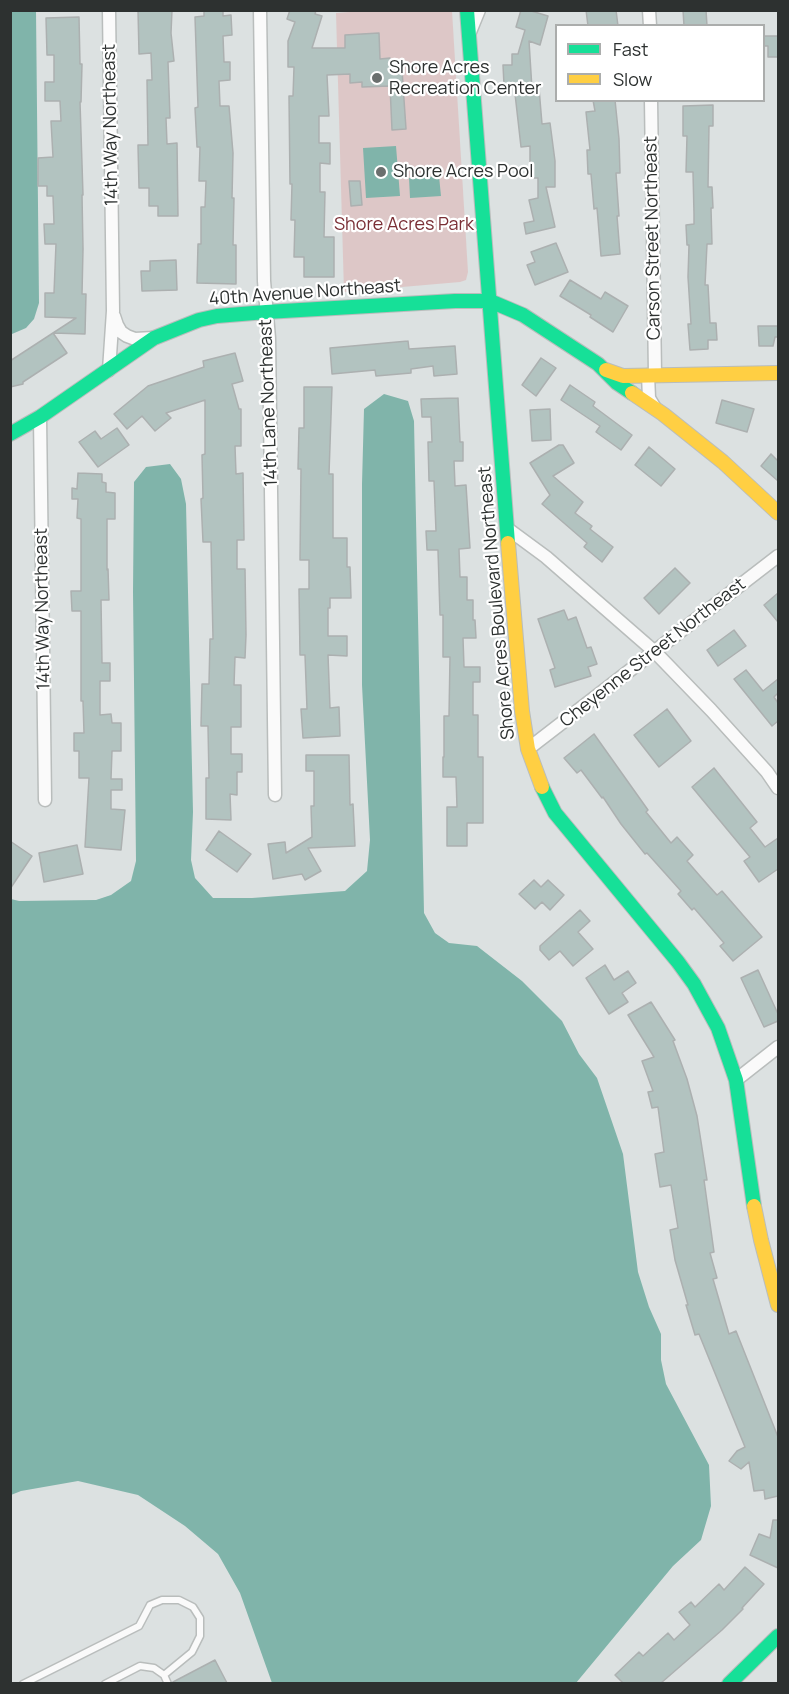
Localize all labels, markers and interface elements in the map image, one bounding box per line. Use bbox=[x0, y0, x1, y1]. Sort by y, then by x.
legend bbox=[555, 24, 765, 102]
text: Fast bbox=[613, 37, 648, 61]
street label: 14th Way Northeast bbox=[99, 44, 123, 206]
place label: Shore Acres Recreation Center bbox=[389, 57, 542, 100]
text: Slow bbox=[613, 67, 652, 91]
marker: Shore Acres Recreation Center bbox=[370, 71, 384, 85]
street label: Carson Street Northeast bbox=[640, 136, 666, 340]
place label: Shore Acres Pool bbox=[393, 161, 533, 183]
marker: Shore Acres Pool bbox=[374, 165, 388, 179]
park label: Shore Acres Park bbox=[334, 214, 474, 236]
street label: 40th Avenue Northeast bbox=[208, 276, 402, 310]
street label: 14th Lane Northeast bbox=[255, 319, 283, 487]
street label: Shore Acres Boulevard Northeast bbox=[474, 465, 520, 741]
street label: 14th Way Northeast bbox=[31, 528, 55, 690]
street label: Cheyenne Street Northeast bbox=[556, 574, 750, 732]

